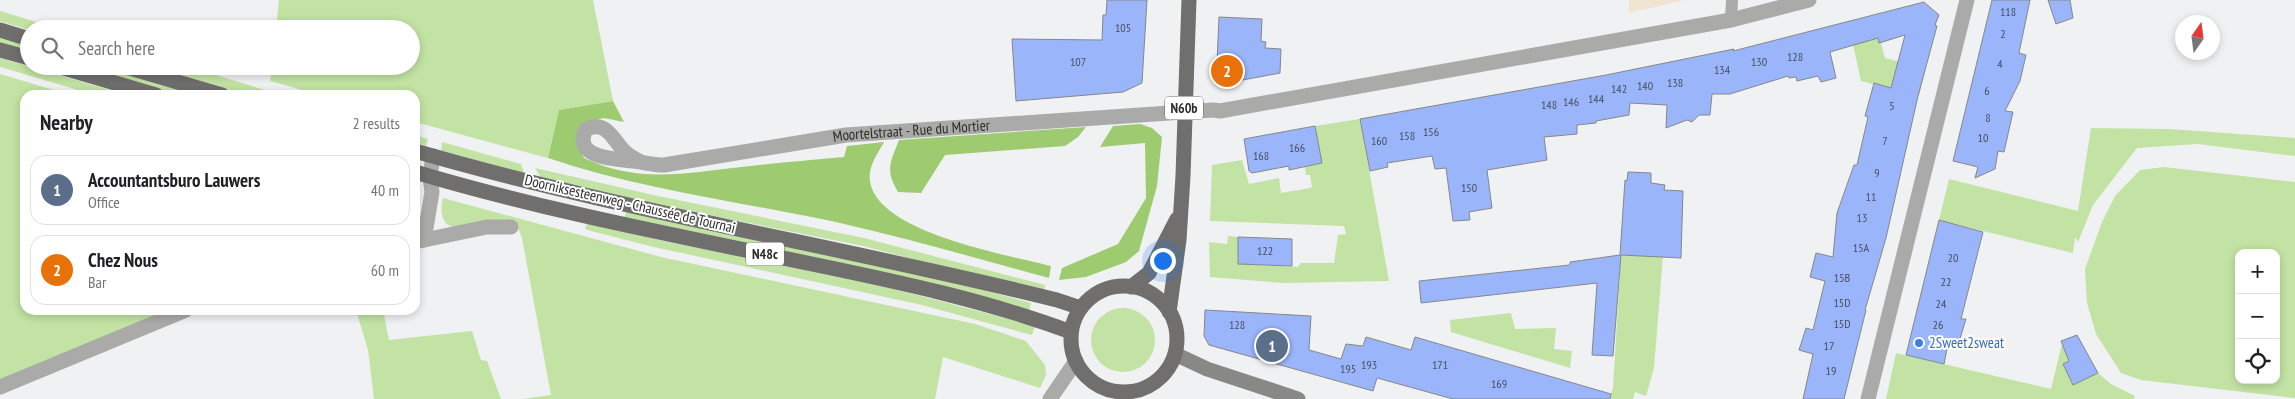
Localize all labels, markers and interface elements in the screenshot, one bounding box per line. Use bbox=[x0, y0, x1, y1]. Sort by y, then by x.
house number: 118 bbox=[2000, 4, 2016, 19]
north arrow bbox=[2175, 15, 2220, 60]
search box bbox=[20, 20, 420, 75]
house number: 105 bbox=[1115, 20, 1131, 35]
house number: 2 bbox=[2000, 26, 2006, 41]
icon: search bbox=[38, 34, 66, 62]
text: Search here bbox=[78, 36, 155, 60]
house number: 128 bbox=[1787, 49, 1803, 64]
pin: 2 bbox=[1211, 52, 1243, 90]
house number: 107 bbox=[1070, 54, 1086, 69]
house number: 130 bbox=[1751, 54, 1767, 69]
house number: 4 bbox=[1997, 56, 2003, 71]
house number: 134 bbox=[1714, 62, 1731, 77]
house number: 138 bbox=[1667, 75, 1683, 90]
house number: 140 bbox=[1637, 78, 1653, 93]
house number: 142 bbox=[1611, 81, 1627, 96]
house number: 6 bbox=[1984, 83, 1990, 98]
house number: 144 bbox=[1588, 91, 1605, 106]
house number: 146 bbox=[1563, 94, 1579, 109]
road number: N60b bbox=[1165, 96, 1203, 120]
house number: 148 bbox=[1541, 97, 1557, 112]
house number: 5 bbox=[1889, 98, 1895, 113]
text: Nearby bbox=[40, 109, 93, 136]
house number: 8 bbox=[1985, 110, 1991, 125]
text: 2 results bbox=[353, 113, 400, 133]
street label: Moortelstraat - Rue du Mortier bbox=[831, 115, 991, 146]
house number: 156 bbox=[1423, 124, 1439, 139]
house number: 158 bbox=[1399, 128, 1415, 143]
house number: 10 bbox=[1978, 130, 1988, 145]
house number: 160 bbox=[1371, 133, 1387, 148]
house number: 7 bbox=[1882, 133, 1888, 148]
house number: 166 bbox=[1289, 140, 1305, 155]
house number: 168 bbox=[1253, 148, 1269, 163]
house number: 9 bbox=[1874, 165, 1880, 180]
text: Accountantsburo Lauwers bbox=[88, 168, 260, 192]
street label: Doorniksesteenweg - Chaussée de Tournai bbox=[523, 170, 737, 237]
text: 1 bbox=[53, 180, 61, 200]
text: 40 m bbox=[371, 180, 399, 200]
house number: 150 bbox=[1461, 180, 1477, 195]
house number: 11 bbox=[1866, 189, 1876, 204]
text: Office bbox=[88, 192, 120, 212]
house number: 13 bbox=[1857, 210, 1867, 225]
house number: 15A bbox=[1853, 240, 1870, 255]
road number: N48c bbox=[746, 242, 784, 266]
house number: 122 bbox=[1257, 243, 1273, 258]
text: Chez Nous bbox=[88, 248, 158, 272]
your location bbox=[1150, 248, 1176, 274]
map controls bbox=[2235, 249, 2280, 384]
button: + bbox=[2235, 249, 2280, 294]
house number: 20 bbox=[1948, 250, 1958, 265]
text: 2 bbox=[53, 260, 61, 280]
text: 60 m bbox=[371, 260, 399, 280]
house number: 15B bbox=[1834, 270, 1851, 285]
text: Bar bbox=[88, 272, 106, 292]
house number: 22 bbox=[1941, 274, 1951, 289]
button: − bbox=[2235, 294, 2280, 339]
house number: 15D bbox=[1833, 295, 1851, 310]
house number: 24 bbox=[1936, 296, 1947, 311]
house number: 15D bbox=[1833, 316, 1851, 331]
house number: 128 bbox=[1229, 317, 1245, 332]
house number: 26 bbox=[1933, 317, 1943, 332]
pin: 1 bbox=[1256, 327, 1288, 365]
place label: 2Sweet2sweat bbox=[1929, 333, 2004, 352]
marker: 2Sweet2sweat bbox=[1913, 337, 1925, 349]
house number: 17 bbox=[1824, 338, 1834, 353]
button: locate bbox=[2235, 339, 2280, 384]
house number: 193 bbox=[1361, 357, 1377, 372]
house number: 171 bbox=[1432, 357, 1448, 372]
house number: 195 bbox=[1340, 361, 1356, 376]
house number: 19 bbox=[1826, 363, 1836, 378]
house number: 169 bbox=[1491, 376, 1507, 391]

